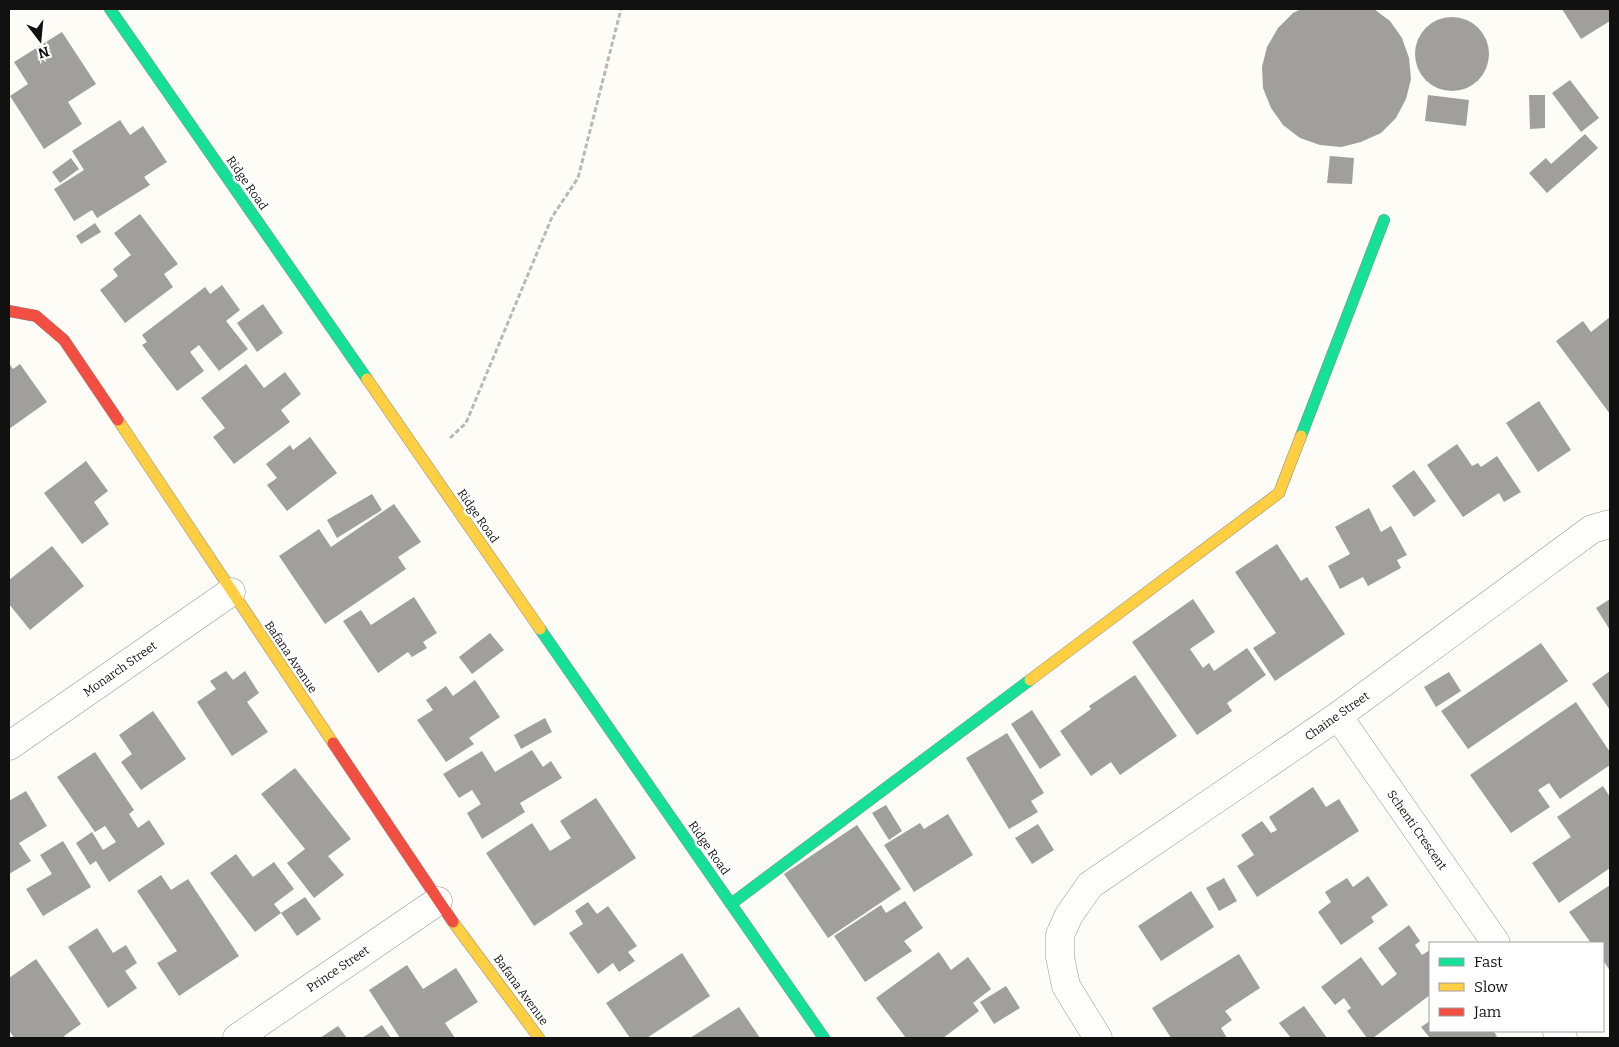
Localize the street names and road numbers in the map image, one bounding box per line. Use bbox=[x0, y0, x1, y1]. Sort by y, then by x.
street label: Ridge Road bbox=[223, 154, 271, 212]
street label: Ridge Road bbox=[454, 487, 502, 545]
street label: Bafana Avenue bbox=[262, 618, 320, 696]
street label: Monarch Street bbox=[81, 638, 160, 699]
street label: Chaine Street bbox=[1302, 688, 1372, 743]
street label: Schenti Crescent bbox=[1384, 787, 1450, 873]
street label: Ridge Road bbox=[685, 819, 733, 877]
street label: Prince Street bbox=[304, 943, 372, 995]
street label: Bafana Avenue bbox=[491, 952, 551, 1028]

